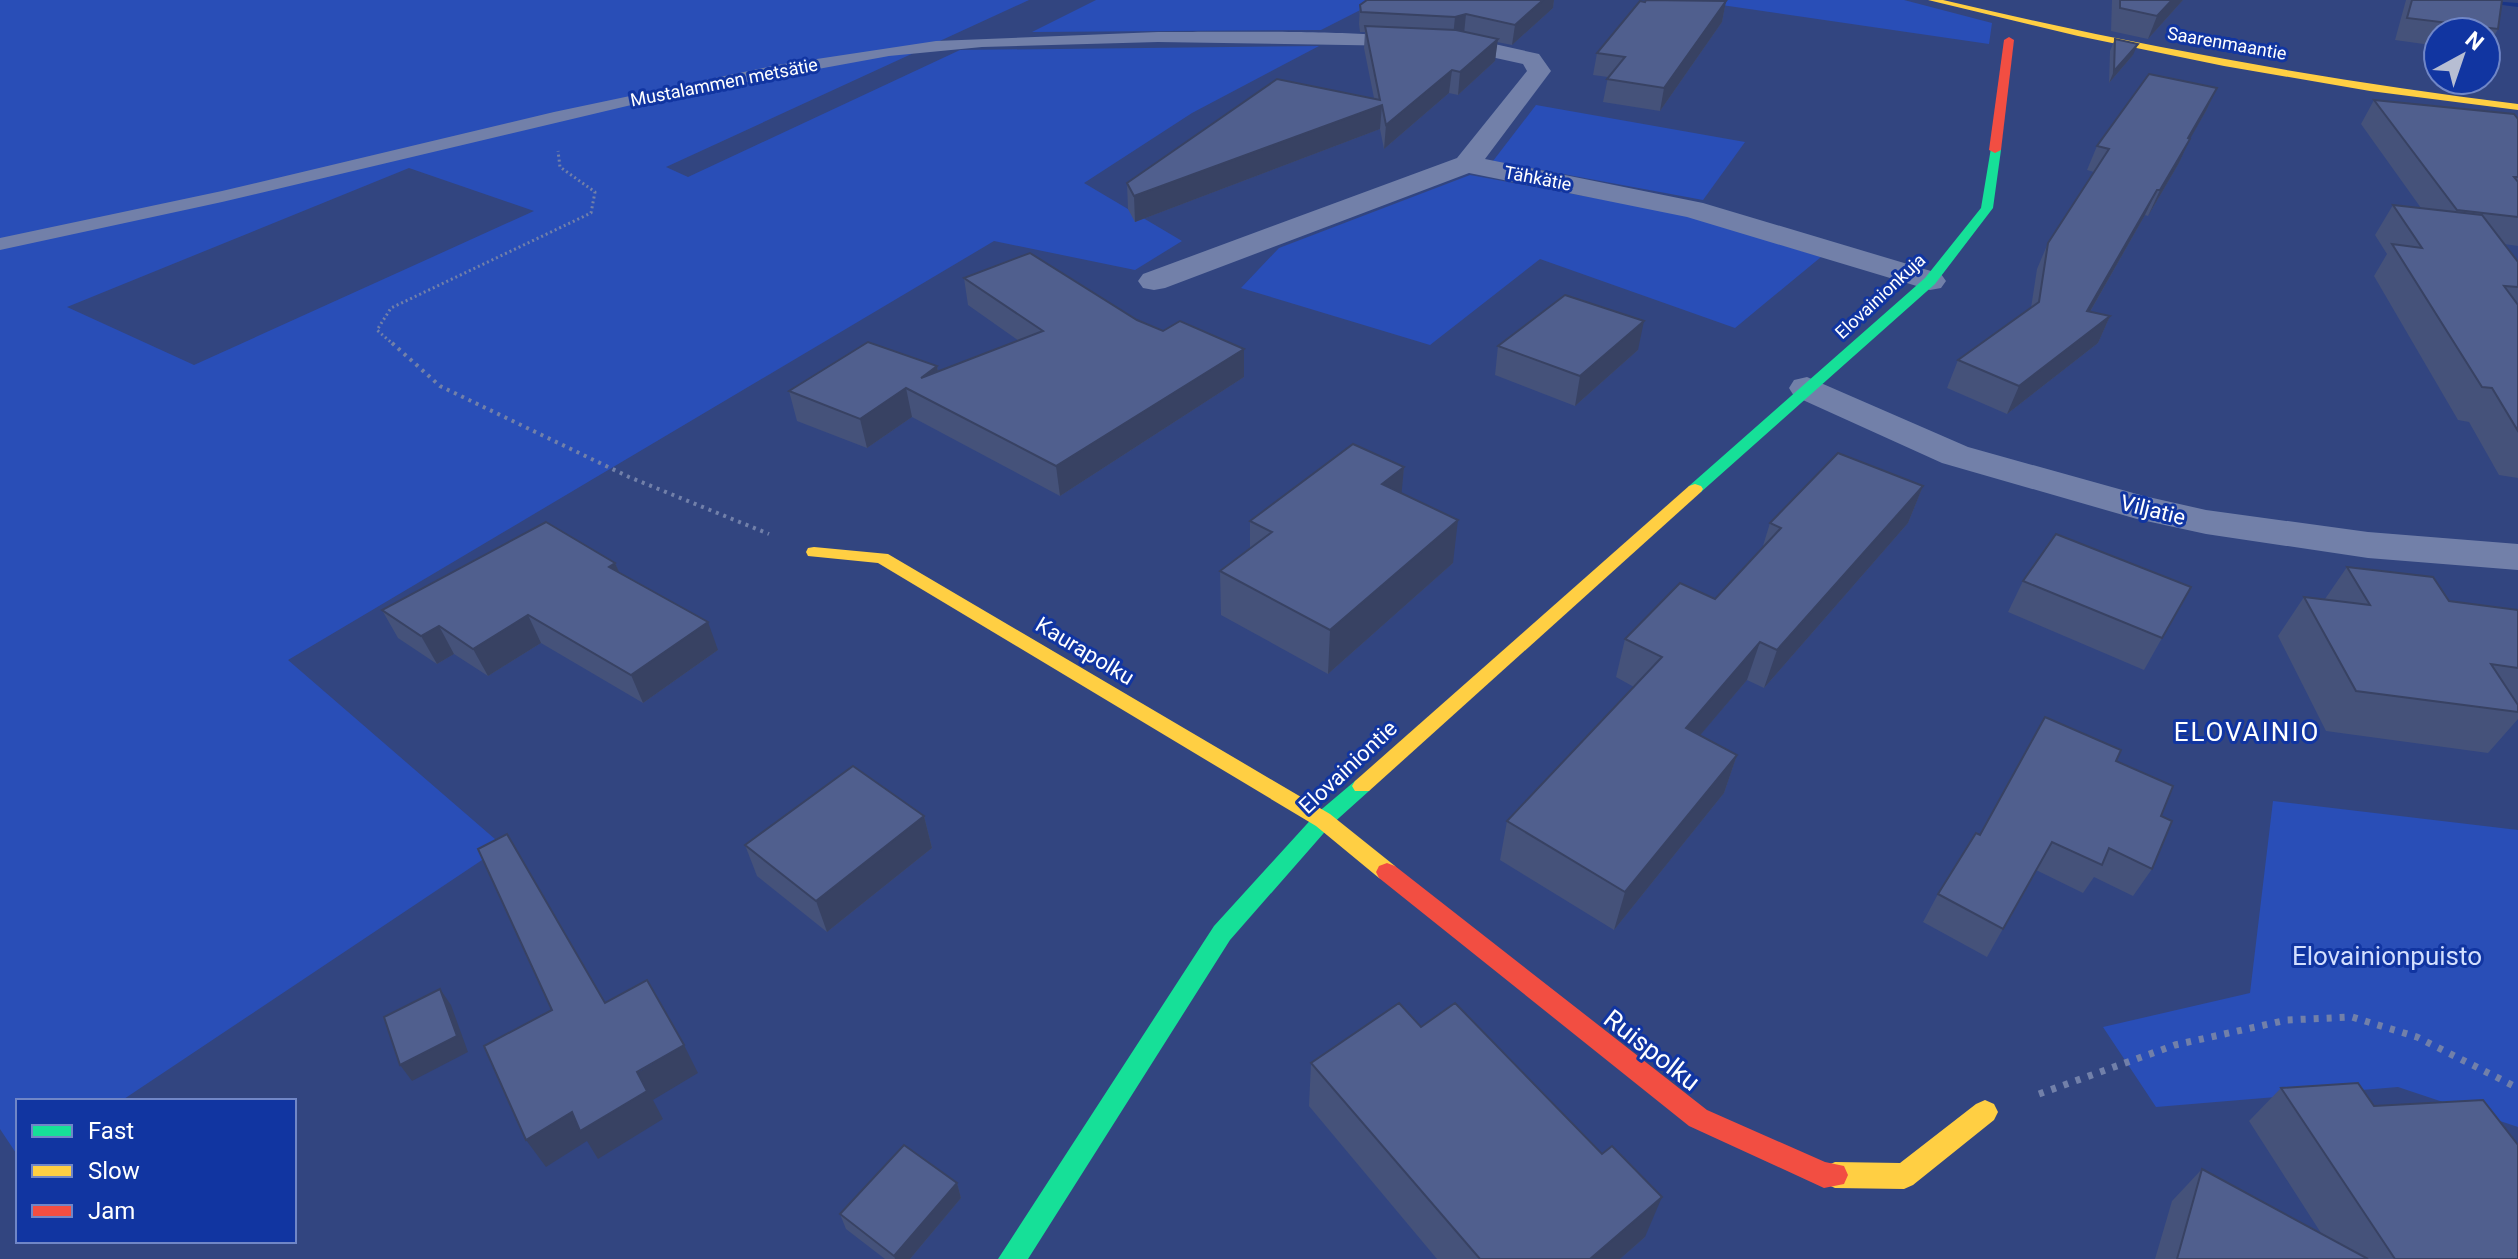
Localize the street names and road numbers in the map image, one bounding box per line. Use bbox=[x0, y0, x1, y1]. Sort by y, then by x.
street label: Saarenmaantie bbox=[2166, 22, 2288, 64]
street label: Mustalammen metsätie bbox=[629, 54, 819, 110]
street label: Tähkätie bbox=[1503, 161, 1573, 195]
street label: Elovainionkuja bbox=[1831, 249, 1929, 343]
street label: Viljatie bbox=[2118, 490, 2188, 530]
street label: Kaurapolku bbox=[1031, 612, 1139, 690]
street label: Elovainiontie bbox=[1294, 715, 1402, 819]
street label: Ruispolku bbox=[1598, 1003, 1706, 1097]

